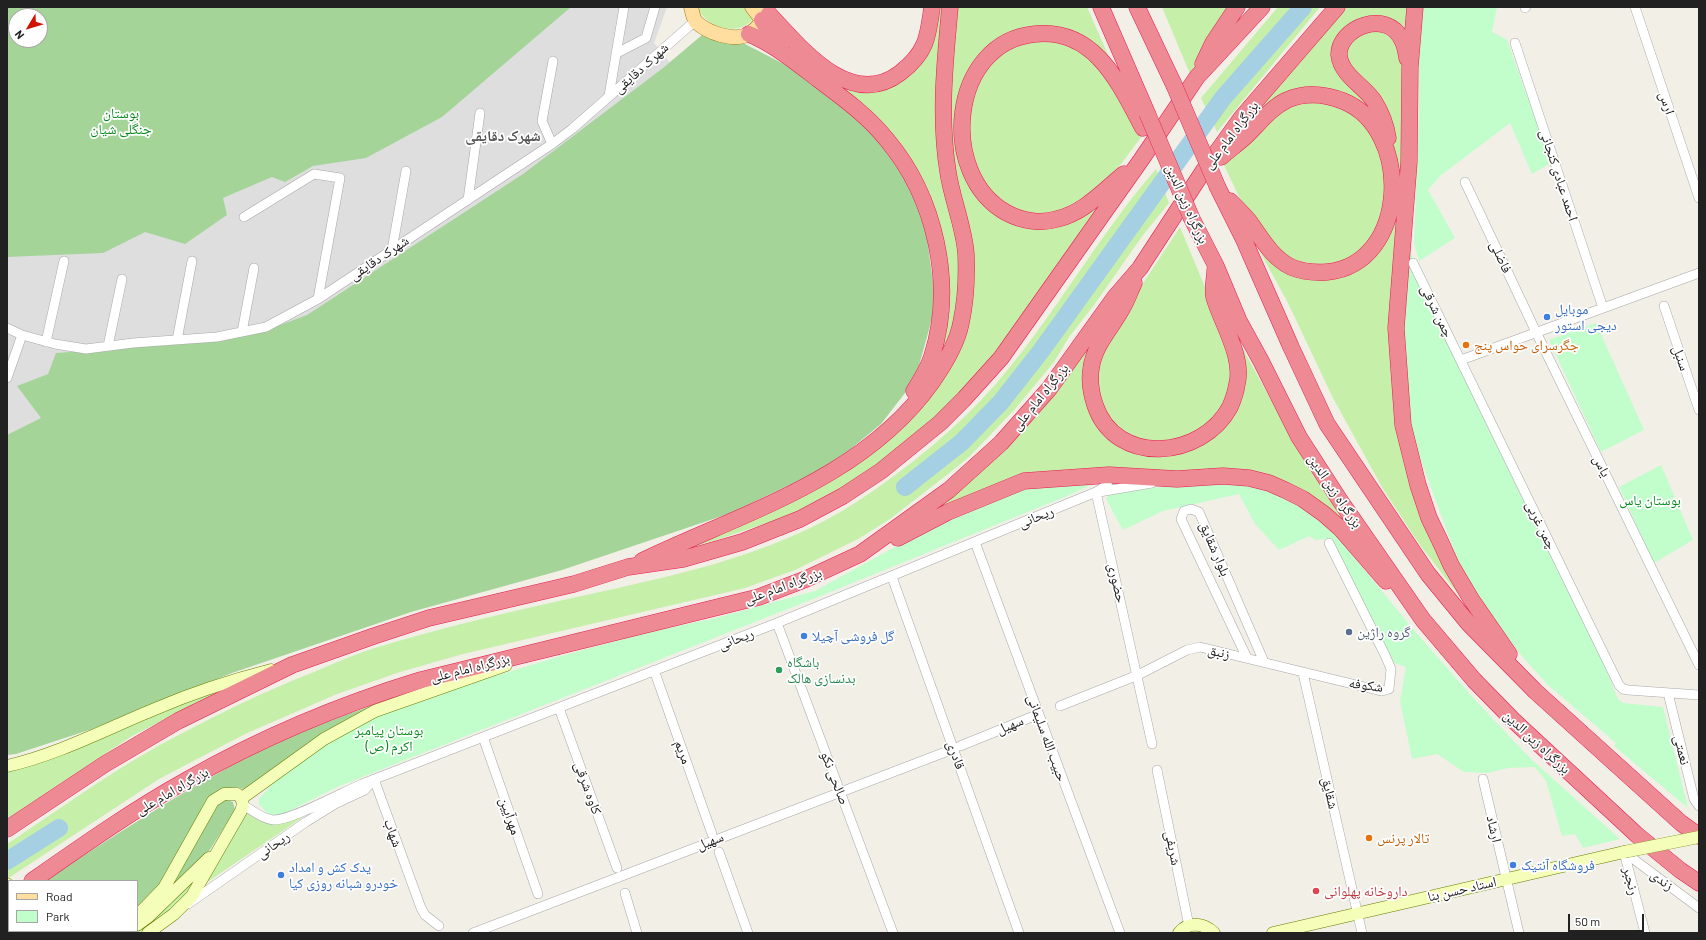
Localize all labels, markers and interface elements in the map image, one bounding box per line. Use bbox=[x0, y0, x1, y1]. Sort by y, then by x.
north arrow bbox=[8, 8, 48, 48]
text: N bbox=[12, 28, 26, 42]
street label: شهرک دقایقی bbox=[610, 39, 672, 97]
street label: ارس bbox=[1655, 90, 1679, 116]
street label: بزرگراه امام علی bbox=[1200, 98, 1262, 172]
park label: بوستان جنگلی شیان bbox=[90, 105, 152, 138]
district label: شهرک دقایقی bbox=[465, 127, 541, 145]
street label: احمد عبادی کنجانی bbox=[1536, 127, 1582, 223]
street label: بزرگراه زین الدین bbox=[1162, 162, 1212, 246]
street label: شهرک دقایقی bbox=[346, 232, 412, 284]
street label: فاضلی bbox=[1486, 238, 1516, 276]
street label: چمن شرقی bbox=[1417, 282, 1457, 340]
place label: موبایل دیجی استور bbox=[1555, 301, 1617, 334]
marker: موبایل دیجی استور bbox=[1542, 312, 1552, 322]
place label: جگرسرای حواس پنج bbox=[1474, 337, 1579, 353]
marker: جگرسرای حواس پنج bbox=[1461, 340, 1471, 350]
street label: سنبل bbox=[1669, 343, 1693, 373]
street label: بزرگراه امام علی bbox=[1008, 360, 1072, 434]
street label: بزرگراه زین الدین bbox=[1304, 451, 1366, 531]
street label: یاس bbox=[1590, 452, 1614, 480]
park label: بوستان یاس bbox=[1619, 492, 1681, 508]
street label: چمن غربی bbox=[1522, 498, 1560, 552]
street label: ریحانی bbox=[1016, 502, 1056, 532]
street label: بلوار شقایق bbox=[1196, 519, 1234, 579]
street label: حضوری bbox=[1104, 561, 1130, 605]
street label: بزرگراه امام علی bbox=[742, 564, 824, 608]
place label: گروه راژین bbox=[1357, 624, 1411, 640]
street label: ریحانی bbox=[716, 625, 756, 653]
marker: گروه راژین bbox=[1344, 627, 1354, 637]
place label: گل فروشی آچیلا bbox=[812, 628, 894, 644]
marker: گل فروشی آچیلا bbox=[799, 631, 809, 641]
street label: زنبق bbox=[1206, 641, 1232, 663]
street label: بزرگراه امام علی bbox=[429, 650, 511, 686]
place label: باشگاه بدنسازی هالک bbox=[787, 654, 856, 686]
marker: باشگاه بدنسازی هالک bbox=[774, 665, 784, 675]
street label: شکوفه bbox=[1348, 674, 1384, 696]
street label: حبیب الله سلیمانی bbox=[1023, 692, 1071, 784]
street label: بزرگراه زین الدین bbox=[1500, 707, 1574, 777]
street label: سهیل bbox=[994, 712, 1026, 738]
park label: بوستان پیامبر اکرم (ص) bbox=[355, 722, 423, 754]
street label: نعمتی bbox=[1670, 733, 1694, 767]
street label: مریم bbox=[671, 738, 695, 766]
street label: قادری bbox=[943, 738, 969, 772]
street label: صالحی نکو bbox=[817, 749, 853, 807]
street label: کاوه شرقی bbox=[571, 759, 605, 817]
street label: بزرگراه امام علی bbox=[133, 763, 211, 819]
street label: شقایق bbox=[1318, 776, 1342, 810]
street label: مهرآیین bbox=[496, 795, 524, 837]
street label: ارشاد bbox=[1483, 814, 1505, 844]
street label: شهاب bbox=[380, 817, 406, 849]
street label: ریحانی bbox=[253, 828, 293, 862]
street label: سهیل bbox=[694, 828, 726, 854]
street label: شریفی bbox=[1161, 829, 1185, 867]
place label: تالار پرنس bbox=[1377, 830, 1429, 846]
marker: تالار پرنس bbox=[1364, 833, 1374, 843]
place label: فروشگاه آنتیک bbox=[1521, 857, 1595, 873]
place label: یدک کش و امداد خودرو شبانه روزی کیا bbox=[289, 859, 398, 892]
marker: فروشگاه آنتیک bbox=[1508, 860, 1518, 870]
street label: رنجبر bbox=[1619, 865, 1643, 897]
street label: زندی bbox=[1647, 866, 1677, 894]
marker: یدک کش و امداد خودرو شبانه روزی کیا bbox=[276, 870, 286, 880]
street label: استاد حسن بنا bbox=[1426, 873, 1498, 905]
legend bbox=[8, 880, 138, 932]
place label: داروخانه پهلوانی bbox=[1324, 883, 1407, 899]
marker: داروخانه پهلوانی bbox=[1311, 886, 1321, 896]
text: Road bbox=[46, 889, 73, 903]
scale bar bbox=[1570, 906, 1646, 932]
text: Park bbox=[46, 909, 70, 923]
text: 50 m bbox=[1575, 914, 1600, 928]

